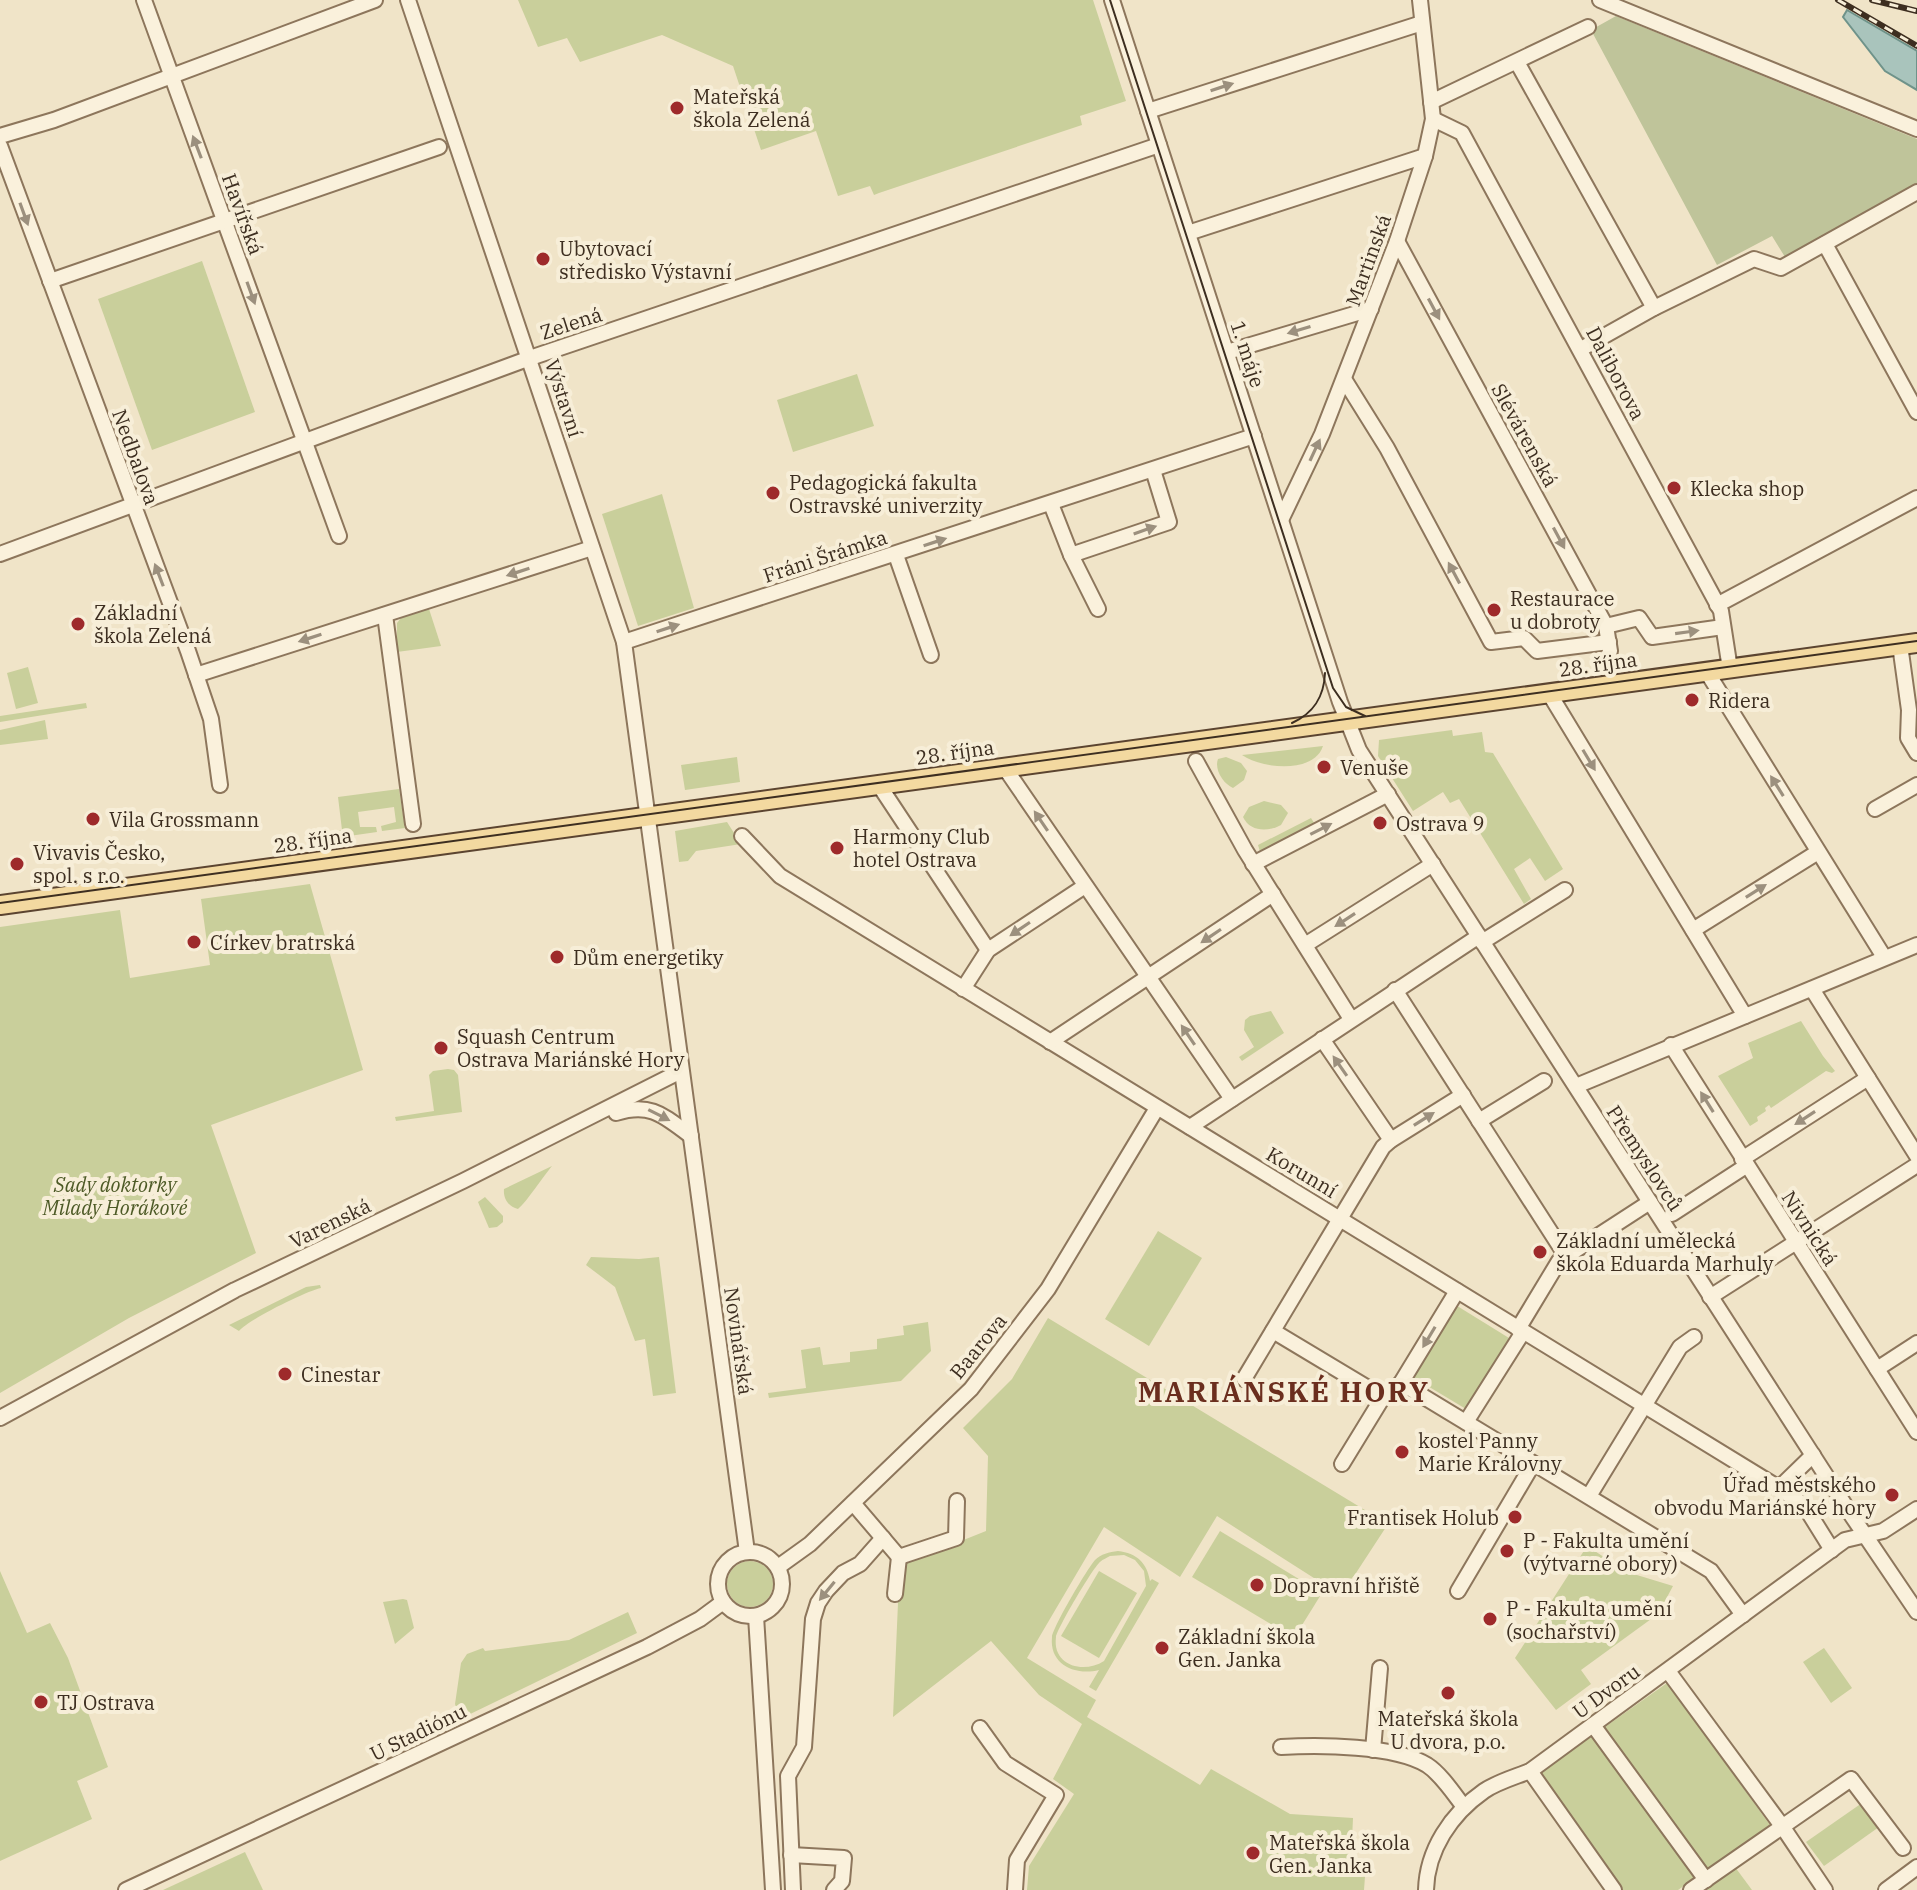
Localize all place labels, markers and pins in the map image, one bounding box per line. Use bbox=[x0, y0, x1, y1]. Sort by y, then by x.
place label: Mateřská škola Zelená bbox=[693, 83, 811, 133]
marker: Mateřská škola Zelená bbox=[668, 99, 686, 117]
place label: Ubytovací středisko Výstavní bbox=[559, 235, 732, 285]
marker: Ubytovací středisko Výstavní bbox=[534, 250, 552, 268]
place label: Pedagogická fakulta Ostravské univerzity bbox=[789, 469, 983, 519]
place label: Klecka shop bbox=[1690, 475, 1804, 502]
marker: Klecka shop bbox=[1665, 479, 1683, 497]
marker: Pedagogická fakulta Ostravské univerzity bbox=[764, 484, 782, 502]
place label: Restaurace u dobroty bbox=[1510, 585, 1614, 635]
place label: Základní škola Zelená bbox=[94, 599, 212, 649]
marker: Restaurace u dobroty bbox=[1485, 601, 1503, 619]
marker: Základní škola Zelená bbox=[69, 615, 87, 633]
place label: Ridera bbox=[1708, 687, 1770, 714]
marker: Ridera bbox=[1683, 691, 1701, 709]
place label: Venuše bbox=[1340, 754, 1409, 781]
marker: Venuše bbox=[1315, 758, 1333, 776]
place label: Vila Grossmann bbox=[109, 806, 259, 833]
marker: Vila Grossmann bbox=[84, 810, 102, 828]
place label: Ostrava 9 bbox=[1396, 810, 1485, 837]
marker: Ostrava 9 bbox=[1371, 814, 1389, 832]
place label: Harmony Club hotel Ostrava bbox=[853, 823, 990, 873]
place label: Vivavis Česko, spol. s r.o. bbox=[33, 839, 165, 889]
marker: Harmony Club hotel Ostrava bbox=[828, 839, 846, 857]
marker: Vivavis Česko, spol. s r.o. bbox=[8, 855, 26, 873]
place label: Církev bratrská bbox=[210, 929, 355, 956]
marker: Církev bratrská bbox=[185, 933, 203, 951]
place label: Dům energetiky bbox=[573, 944, 724, 971]
marker: Dům energetiky bbox=[548, 948, 566, 966]
place label: Squash Centrum Ostrava Mariánské Hory bbox=[457, 1023, 685, 1073]
marker: Squash Centrum Ostrava Mariánské Hory bbox=[432, 1039, 450, 1057]
place label: Základní umělecká škola Eduarda Marhuly bbox=[1556, 1227, 1774, 1277]
marker: Základní umělecká škola Eduarda Marhuly bbox=[1531, 1243, 1549, 1261]
place label: Cinestar bbox=[301, 1361, 380, 1388]
marker: Cinestar bbox=[276, 1365, 294, 1383]
place label: kostel Panny Marie Královny bbox=[1418, 1427, 1562, 1477]
marker: kostel Panny Marie Královny bbox=[1393, 1443, 1411, 1461]
place label: Úřad městského obvodu Mariánské hory bbox=[1654, 1471, 1876, 1521]
marker: Úřad městského obvodu Mariánské hory bbox=[1883, 1486, 1901, 1504]
place label: Frantisek Holub bbox=[1347, 1504, 1499, 1531]
marker: Frantisek Holub bbox=[1506, 1508, 1524, 1526]
place label: P - Fakulta umění (výtvarné obory) bbox=[1523, 1527, 1689, 1577]
marker: P - Fakulta umění (výtvarné obory) bbox=[1498, 1542, 1516, 1560]
place label: Dopravní hřiště bbox=[1273, 1572, 1420, 1599]
marker: Dopravní hřiště bbox=[1248, 1576, 1266, 1594]
place label: P - Fakulta umění (sochařství) bbox=[1506, 1595, 1672, 1645]
marker: P - Fakulta umění (sochařství) bbox=[1481, 1610, 1499, 1628]
place label: Základní škola Gen. Janka bbox=[1178, 1623, 1316, 1673]
marker: Základní škola Gen. Janka bbox=[1153, 1639, 1171, 1657]
marker: Mateřská škola U dvora, p.o. bbox=[1439, 1684, 1457, 1702]
place label: TJ Ostrava bbox=[57, 1689, 155, 1716]
marker: TJ Ostrava bbox=[32, 1693, 50, 1711]
place label: Mateřská škola U dvora, p.o. bbox=[1377, 1705, 1519, 1755]
place label: Mateřská škola Gen. Janka bbox=[1269, 1829, 1410, 1879]
marker: Mateřská škola Gen. Janka bbox=[1244, 1844, 1262, 1862]

